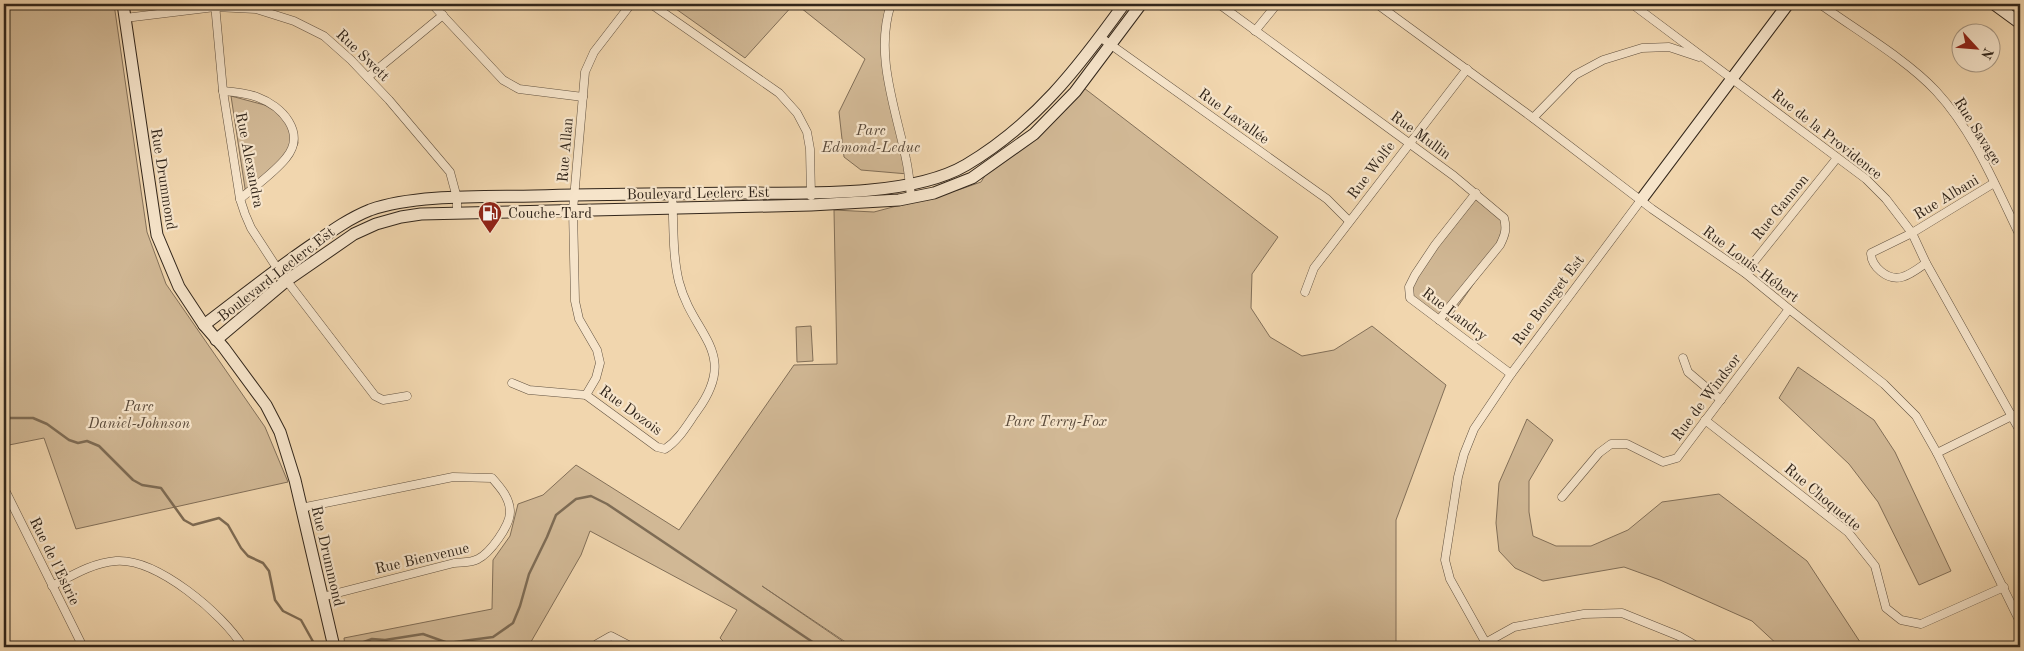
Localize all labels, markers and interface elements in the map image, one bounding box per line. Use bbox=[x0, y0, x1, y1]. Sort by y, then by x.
north arrow bbox=[1952, 22, 2002, 72]
street label: Rue Swett bbox=[332, 27, 391, 85]
text: N bbox=[1978, 45, 1995, 61]
street label: Rue Lavallée bbox=[1195, 87, 1271, 148]
street label: Rue de la Providence bbox=[1768, 87, 1884, 183]
street label: Rue Savage bbox=[1950, 96, 2003, 168]
street label: Rue Mullin bbox=[1387, 109, 1453, 163]
street label: Rue Alexandra bbox=[232, 111, 265, 210]
street label: Rue Allan bbox=[556, 117, 577, 183]
park label: Parc Edmond-Leduc bbox=[821, 124, 920, 156]
street label: Rue Drummond bbox=[147, 127, 178, 231]
street label: Rue Wolfe bbox=[1346, 139, 1399, 202]
street label: Rue Gannon bbox=[1750, 172, 1812, 244]
street label: Rue Albani bbox=[1912, 173, 1982, 223]
street label: Boulevard Leclerc Est bbox=[626, 186, 770, 203]
fuel station icon: Couche-Tard bbox=[477, 200, 503, 234]
place label: Couche-Tard bbox=[508, 207, 592, 222]
street label: Rue Louis-Hébert bbox=[1699, 224, 1801, 306]
street label: Boulevard Leclerc Est bbox=[216, 225, 338, 325]
street label: Rue Bourget Est bbox=[1511, 253, 1588, 349]
street label: Rue Landry bbox=[1419, 286, 1490, 344]
street label: Rue de Windsor bbox=[1670, 352, 1745, 444]
street label: Rue Dozois bbox=[596, 384, 664, 439]
park label: Parc Daniel-Johnson bbox=[87, 400, 190, 432]
park label: Parc Terry-Fox bbox=[1004, 415, 1108, 430]
street label: Rue Choquette bbox=[1781, 462, 1863, 535]
street label: Rue Drummond bbox=[308, 505, 345, 608]
street label: Rue de l'Estrie bbox=[26, 515, 81, 608]
street label: Rue Bienvenue bbox=[374, 541, 471, 578]

